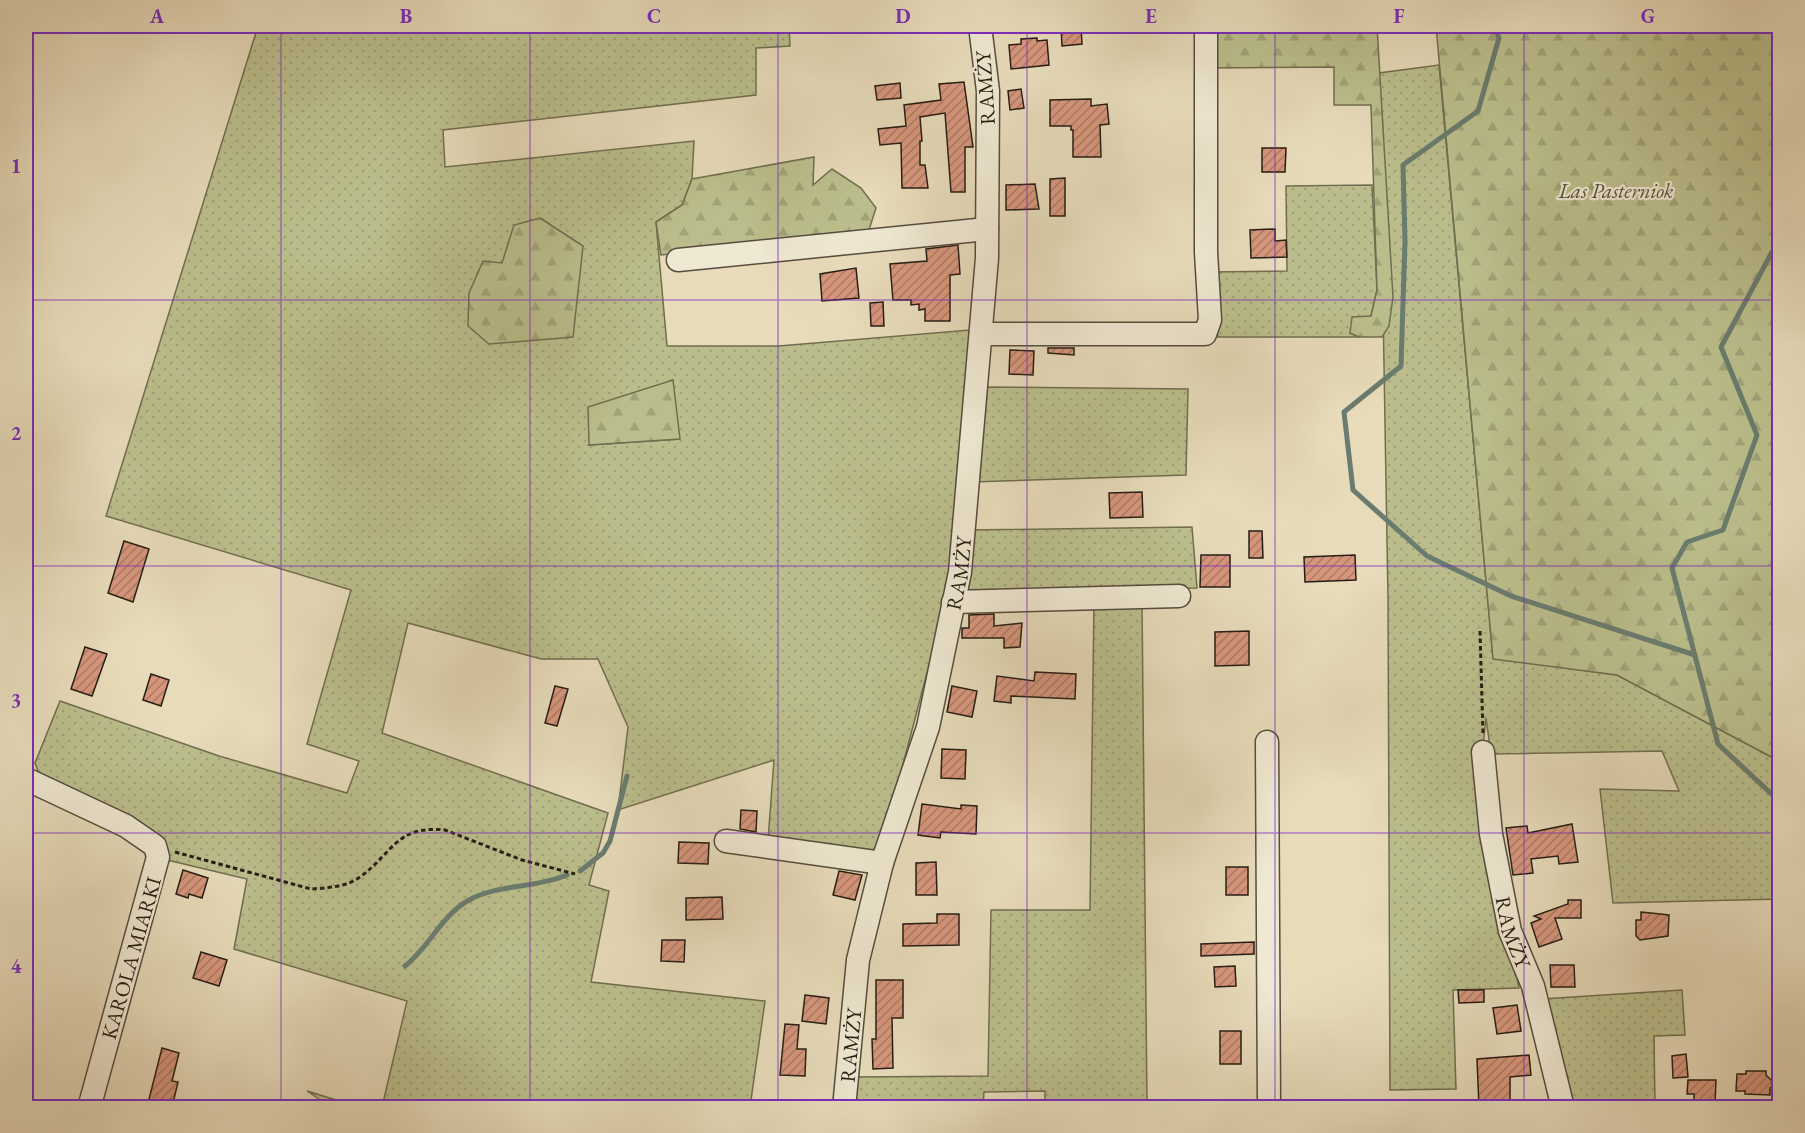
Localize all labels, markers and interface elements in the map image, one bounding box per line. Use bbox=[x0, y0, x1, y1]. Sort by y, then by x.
text: A bbox=[149, 3, 165, 29]
text: B bbox=[400, 3, 412, 29]
text: C bbox=[647, 3, 661, 29]
text: D bbox=[895, 3, 911, 29]
text: E bbox=[1145, 3, 1157, 29]
text: F bbox=[1394, 3, 1405, 29]
text: G bbox=[1641, 3, 1655, 29]
street label: RAMŻY bbox=[969, 48, 1001, 126]
text: 1 bbox=[11, 153, 21, 179]
park label: Las Pasterniok bbox=[1558, 177, 1674, 204]
text: 2 bbox=[11, 420, 22, 446]
street label: RAMŻY bbox=[939, 533, 977, 612]
text: 3 bbox=[11, 687, 21, 713]
street label: KAROLA MIARKI bbox=[95, 874, 167, 1042]
street label: RAMŻY bbox=[1490, 894, 1538, 974]
text: 4 bbox=[11, 953, 22, 979]
street label: RAMŻY bbox=[833, 1005, 867, 1083]

